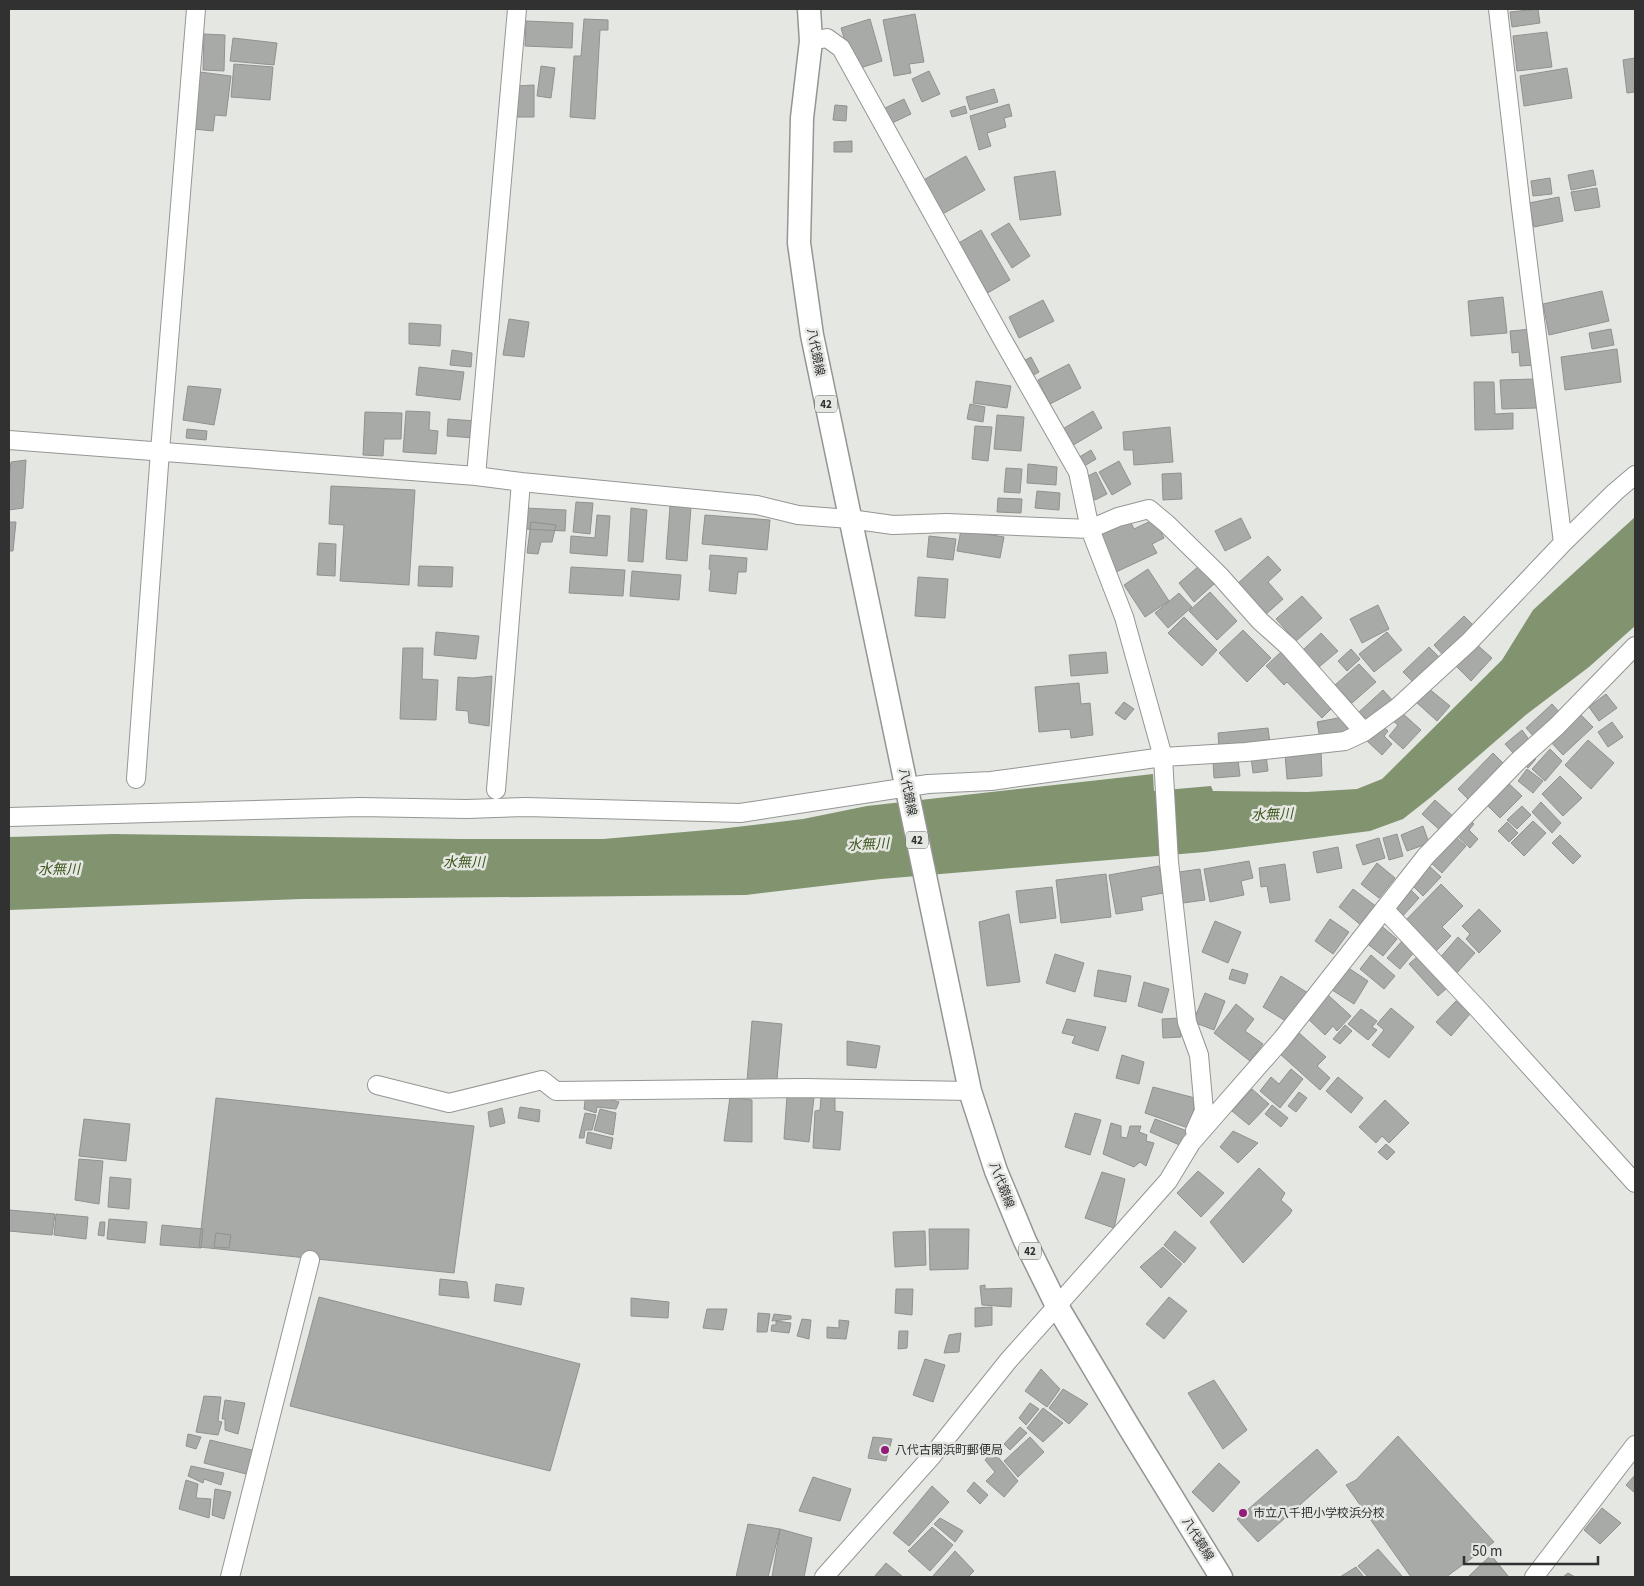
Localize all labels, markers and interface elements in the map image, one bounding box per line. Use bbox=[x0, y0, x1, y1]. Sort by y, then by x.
street label: 八代鏡線 bbox=[803, 327, 828, 377]
road number: 42 bbox=[815, 396, 837, 412]
street label: 八代鏡線 bbox=[895, 767, 920, 817]
water label: 水無川 bbox=[1251, 804, 1295, 826]
road number: 42 bbox=[906, 832, 928, 848]
water label: 水無川 bbox=[847, 834, 892, 856]
water label: 水無川 bbox=[443, 853, 487, 873]
water label: 水無川 bbox=[38, 860, 82, 880]
street label: 八代鏡線 bbox=[985, 1160, 1018, 1211]
road number: 42 bbox=[1019, 1242, 1041, 1260]
place label: 八代古閑浜町郵便局 bbox=[895, 1442, 1003, 1459]
marker: 八代古閑浜町郵便局 bbox=[879, 1444, 891, 1456]
place label: 市立八千把小学校浜分校 bbox=[1253, 1505, 1385, 1522]
marker: 市立八千把小学校浜分校 bbox=[1237, 1507, 1249, 1519]
street label: 八代鏡線 bbox=[1178, 1514, 1218, 1564]
scale bar bbox=[1464, 1534, 1598, 1566]
text: 50 m bbox=[1472, 1541, 1502, 1562]

